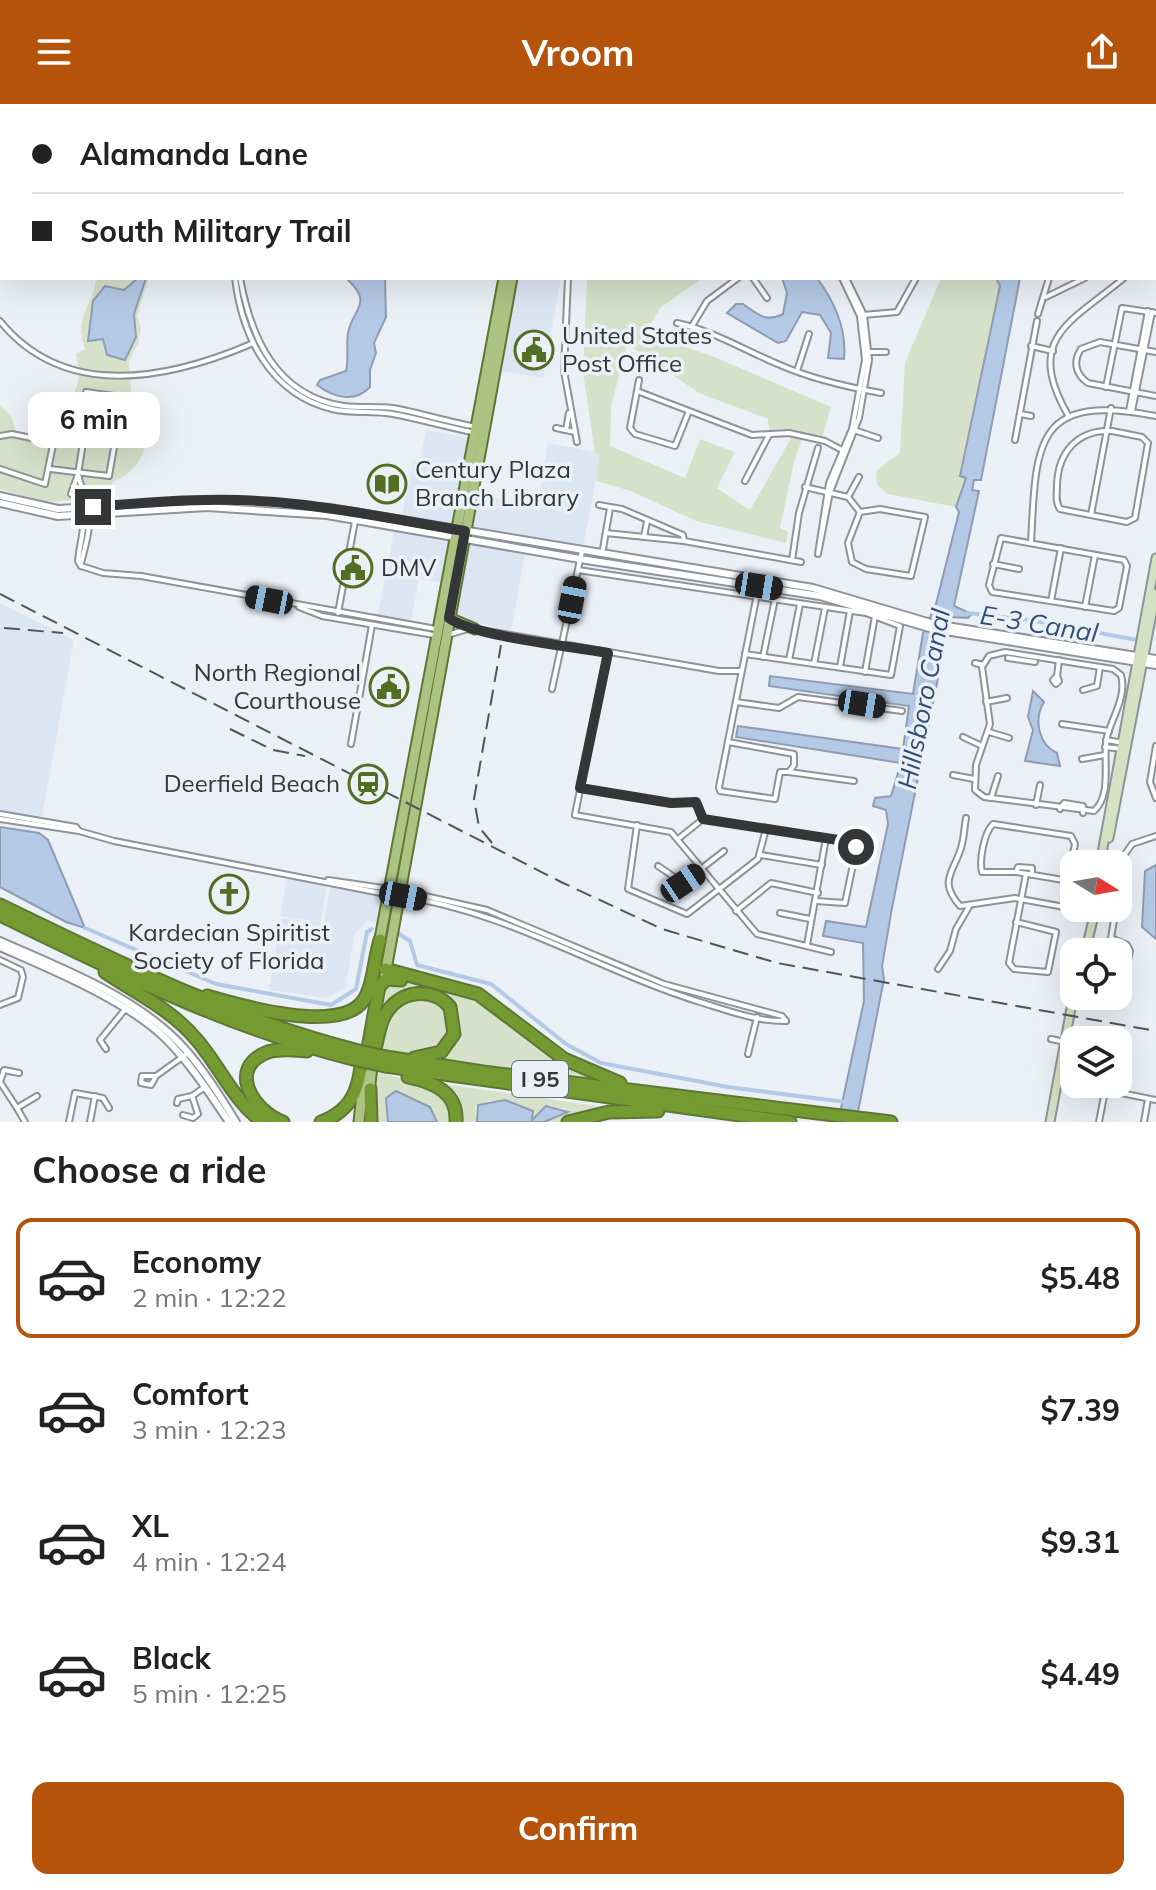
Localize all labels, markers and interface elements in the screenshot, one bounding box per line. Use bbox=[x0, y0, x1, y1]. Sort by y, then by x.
icon: menu bbox=[32, 30, 76, 74]
text: Vroom bbox=[522, 30, 634, 75]
icon: share bbox=[1080, 30, 1124, 74]
text: Alamanda Lane bbox=[80, 135, 308, 173]
text: South Military Trail bbox=[80, 212, 352, 250]
place label: United States Post Office bbox=[562, 320, 712, 378]
public building icon: United States Post Office bbox=[513, 329, 555, 371]
callout: 6 min bbox=[27, 391, 159, 447]
text: 6 min bbox=[60, 403, 128, 436]
place label: Century Plaza Branch Library bbox=[415, 454, 579, 512]
library icon: Century Plaza Branch Library bbox=[366, 463, 408, 505]
route end bbox=[75, 489, 111, 525]
public building icon: DMV bbox=[332, 547, 374, 589]
place label: DMV bbox=[381, 552, 437, 582]
car bbox=[733, 570, 785, 602]
car bbox=[556, 574, 588, 626]
car bbox=[243, 584, 295, 616]
water label: E-3 Canal bbox=[978, 598, 1101, 649]
water label: Hillsboro Canal bbox=[890, 605, 957, 792]
place label: North Regional Courthouse bbox=[194, 657, 361, 715]
public building icon: North Regional Courthouse bbox=[368, 666, 410, 708]
car bbox=[836, 688, 888, 720]
station icon: Deerfield Beach bbox=[347, 763, 389, 805]
place label: Deerfield Beach bbox=[164, 768, 340, 798]
route start bbox=[838, 829, 874, 865]
north arrow bbox=[1060, 850, 1132, 922]
map controls bbox=[1060, 850, 1132, 1098]
car bbox=[656, 860, 710, 906]
church icon: Kardecian Spiritist Society of Florida bbox=[208, 873, 250, 915]
car bbox=[377, 880, 429, 912]
place label: Kardecian Spiritist Society of Florida bbox=[128, 917, 330, 975]
button: locate bbox=[1060, 938, 1132, 1010]
button: layers bbox=[1060, 1026, 1132, 1098]
road number: I 95 bbox=[512, 1061, 568, 1097]
text: Choose a ride bbox=[32, 1147, 266, 1192]
icon: car bbox=[36, 1242, 108, 1314]
text: Economy bbox=[132, 1243, 261, 1281]
text: $5.48 bbox=[1041, 1259, 1120, 1297]
text: 2 min · 12:22 bbox=[132, 1281, 287, 1314]
icon: car bbox=[36, 1374, 108, 1446]
text: Comfort bbox=[132, 1375, 249, 1413]
text: $7.39 bbox=[1041, 1391, 1120, 1429]
text: 3 min · 12:23 bbox=[132, 1413, 287, 1446]
icon: car bbox=[36, 1506, 108, 1578]
text: XL bbox=[132, 1507, 169, 1545]
text: $9.31 bbox=[1041, 1523, 1120, 1561]
text: 4 min · 12:24 bbox=[132, 1545, 287, 1578]
icon: car bbox=[36, 1638, 108, 1710]
text: Black bbox=[132, 1639, 211, 1677]
text: $4.49 bbox=[1041, 1655, 1120, 1693]
text: 5 min · 12:25 bbox=[132, 1677, 287, 1710]
button: Confirm bbox=[32, 1782, 1124, 1874]

